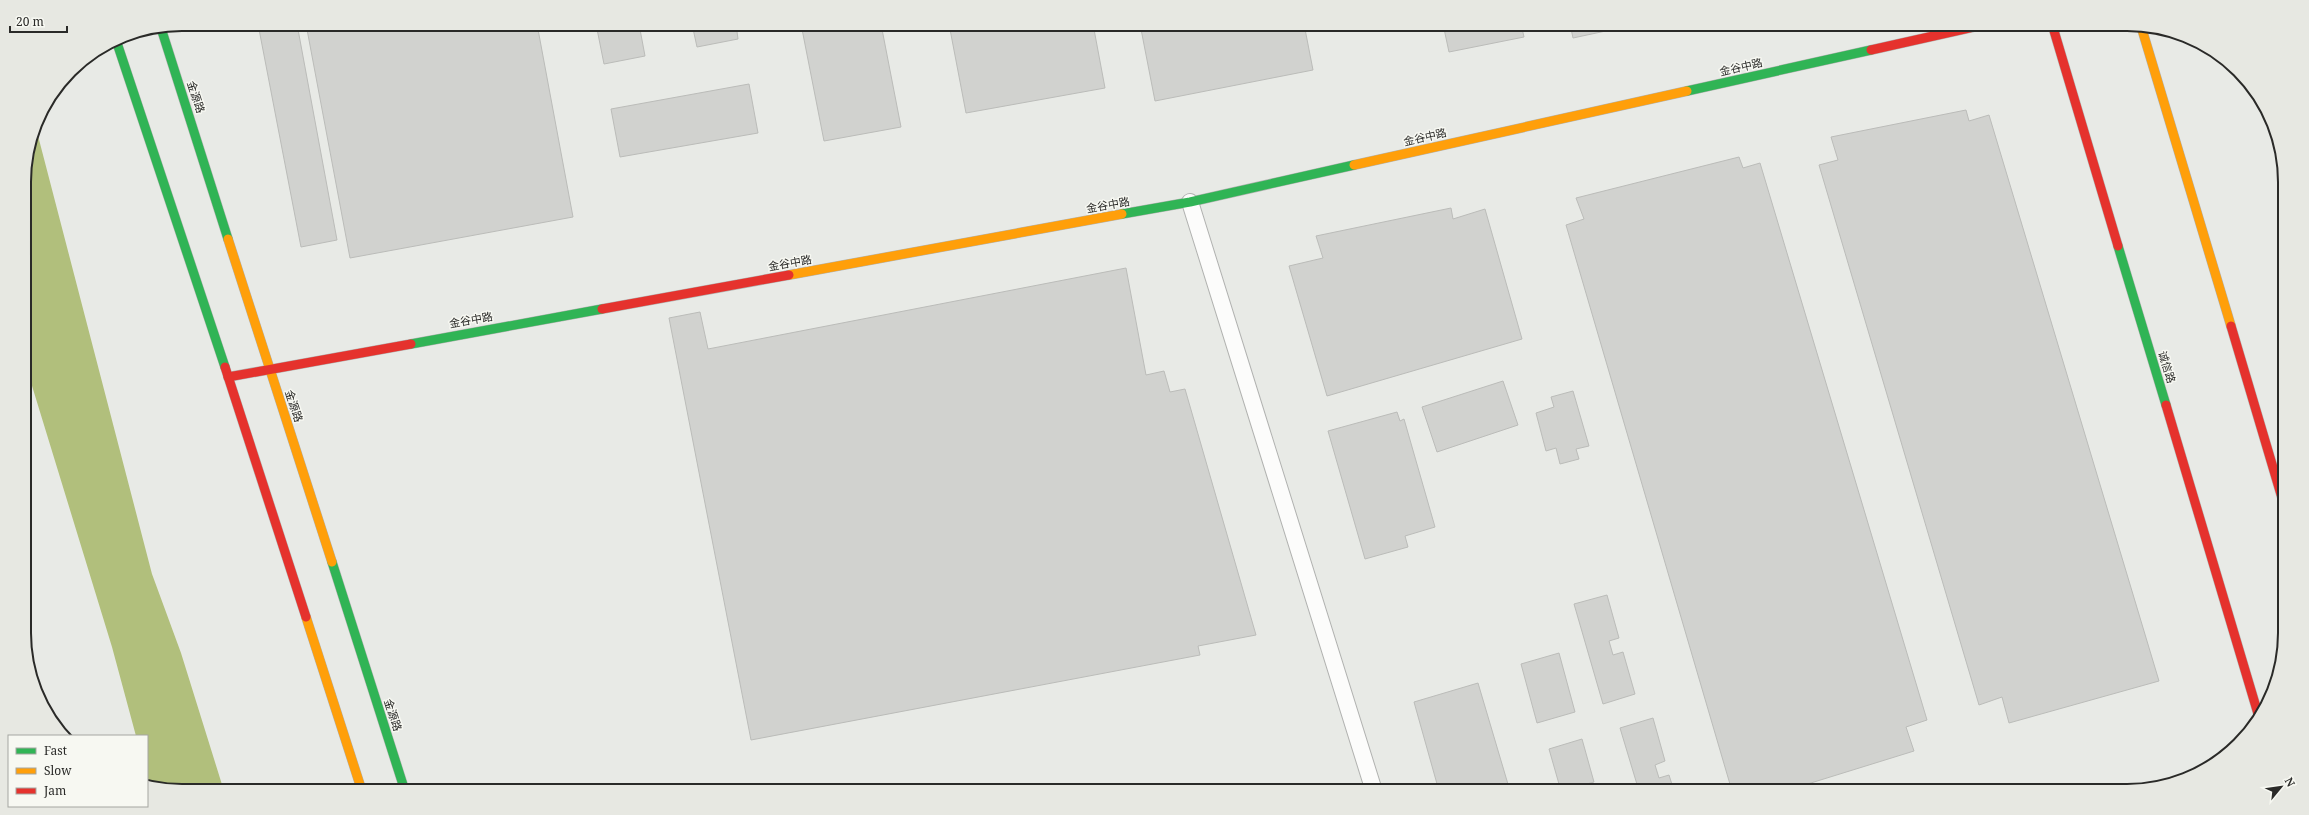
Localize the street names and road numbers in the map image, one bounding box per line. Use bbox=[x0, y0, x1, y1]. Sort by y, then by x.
street label: 金谷中路 bbox=[1718, 54, 1764, 79]
street label: 金源路 bbox=[184, 79, 209, 115]
street label: 金谷中路 bbox=[1402, 124, 1448, 149]
street label: 金谷中路 bbox=[1085, 193, 1131, 216]
street label: 金谷中路 bbox=[767, 251, 813, 274]
street label: 金谷中路 bbox=[448, 308, 494, 331]
street label: 诚信路 bbox=[2155, 349, 2179, 385]
street label: 金源路 bbox=[282, 388, 307, 424]
street label: 金源路 bbox=[381, 697, 406, 733]

